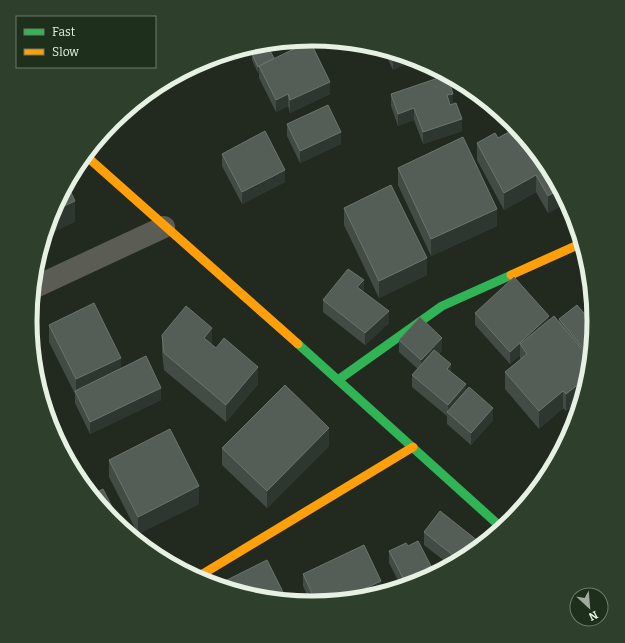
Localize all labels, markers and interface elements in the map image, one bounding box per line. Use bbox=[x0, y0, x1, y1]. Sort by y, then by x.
legend bbox=[16, 16, 156, 68]
text: Fast bbox=[52, 25, 76, 39]
text: Slow bbox=[52, 45, 79, 59]
north arrow bbox=[569, 587, 609, 627]
text: N bbox=[586, 608, 600, 623]

